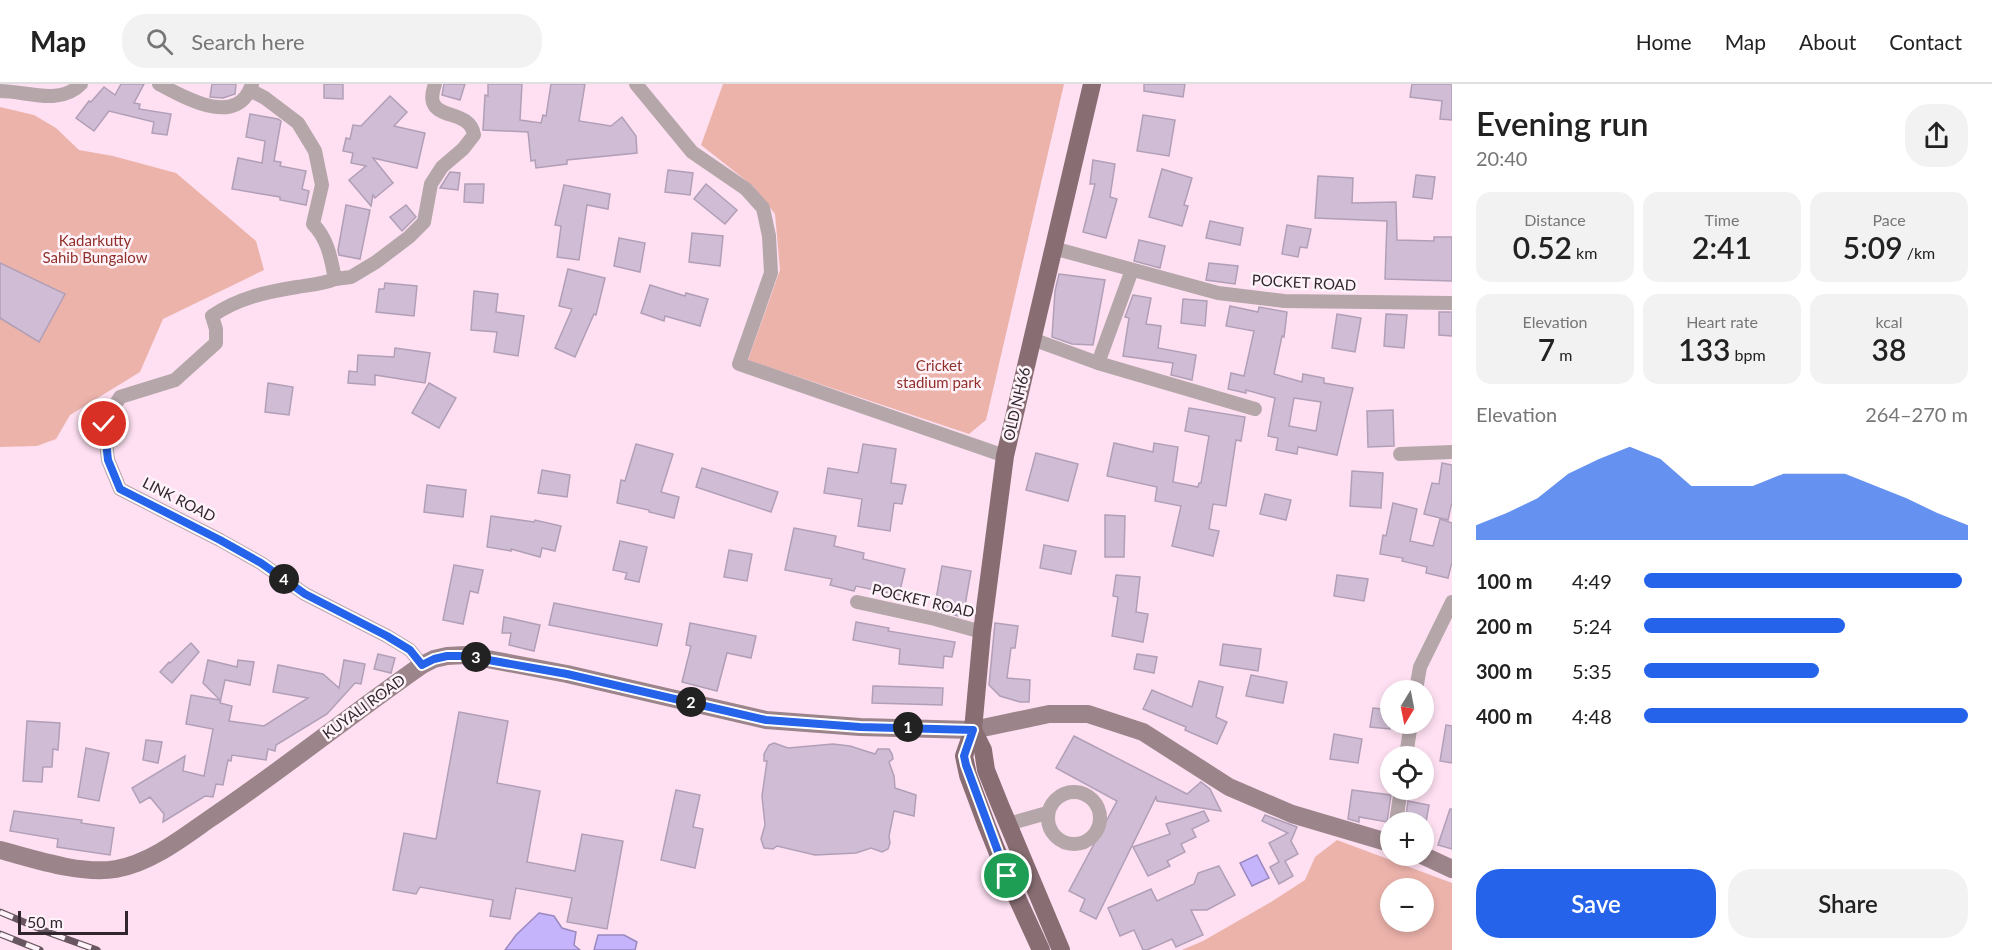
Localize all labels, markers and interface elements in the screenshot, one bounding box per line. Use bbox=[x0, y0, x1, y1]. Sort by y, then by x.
search box bbox=[122, 14, 542, 68]
text: Map bbox=[30, 24, 86, 58]
icon: search bbox=[143, 25, 176, 58]
text: Search here bbox=[191, 28, 305, 55]
text: Home bbox=[1636, 29, 1692, 54]
text: Map bbox=[1725, 29, 1766, 54]
text: About bbox=[1799, 29, 1856, 54]
text: Contact bbox=[1889, 29, 1962, 54]
text: Evening run bbox=[1476, 103, 1649, 143]
button: share bbox=[1905, 104, 1968, 167]
text: 20:40 bbox=[1476, 146, 1527, 170]
text: Distance bbox=[1524, 210, 1586, 229]
text: Time bbox=[1705, 210, 1739, 229]
text: Pace bbox=[1872, 210, 1906, 229]
text: 0.52 bbox=[1513, 229, 1572, 265]
text: 2:41 bbox=[1692, 229, 1752, 265]
text: 5:09 bbox=[1843, 229, 1903, 265]
park label: Kadarkutty Sahib Bungalow bbox=[43, 231, 148, 266]
text: km bbox=[1572, 243, 1597, 262]
text: /km bbox=[1903, 243, 1935, 262]
street label: POCKET ROAD bbox=[1251, 270, 1357, 294]
text: Elevation bbox=[1523, 312, 1588, 331]
text: Heart rate bbox=[1686, 312, 1758, 331]
text: kcal bbox=[1875, 312, 1903, 331]
text: 7 bbox=[1538, 331, 1555, 367]
text: 133 bbox=[1678, 331, 1731, 367]
text: 38 bbox=[1872, 331, 1906, 367]
text: m bbox=[1555, 345, 1572, 364]
text: bpm bbox=[1731, 345, 1766, 364]
park label: Cricket stadium park bbox=[897, 356, 982, 391]
street label: OLD NH66 bbox=[999, 365, 1033, 442]
pin bbox=[78, 398, 129, 449]
text: Elevation bbox=[1476, 402, 1557, 426]
text: 264–270 m bbox=[1865, 402, 1968, 426]
icon: check bbox=[87, 407, 120, 440]
street label: LINK ROAD bbox=[140, 473, 219, 525]
pin: 4 bbox=[269, 564, 299, 594]
text: 4 bbox=[279, 569, 289, 588]
text: 100 m bbox=[1476, 569, 1532, 593]
text: 4:49 bbox=[1572, 569, 1612, 593]
street label: POCKET ROAD bbox=[870, 580, 976, 621]
text: 200 m bbox=[1476, 614, 1532, 638]
text: 5:24 bbox=[1572, 614, 1612, 638]
pin: 3 bbox=[461, 642, 491, 672]
text: 3 bbox=[471, 647, 481, 666]
text: 300 m bbox=[1476, 659, 1532, 683]
text: 5:35 bbox=[1572, 659, 1612, 683]
street label: KUYALI ROAD bbox=[319, 670, 408, 742]
north arrow bbox=[1380, 680, 1434, 734]
map controls bbox=[1380, 680, 1434, 932]
pin: 2 bbox=[676, 687, 706, 717]
text: 2 bbox=[686, 692, 696, 711]
text: 400 m bbox=[1476, 704, 1532, 728]
text: 4:48 bbox=[1572, 704, 1612, 728]
pin: 1 bbox=[893, 712, 923, 742]
text: 1 bbox=[903, 717, 913, 736]
button: locate bbox=[1380, 746, 1434, 800]
button: + bbox=[1380, 812, 1434, 866]
pin bbox=[981, 850, 1032, 901]
icon: arrive bbox=[990, 859, 1023, 892]
button: Save bbox=[1476, 869, 1716, 938]
button: Share bbox=[1728, 869, 1968, 938]
button: − bbox=[1380, 878, 1434, 932]
scale bar bbox=[18, 908, 128, 936]
text: 50 m bbox=[27, 912, 63, 931]

